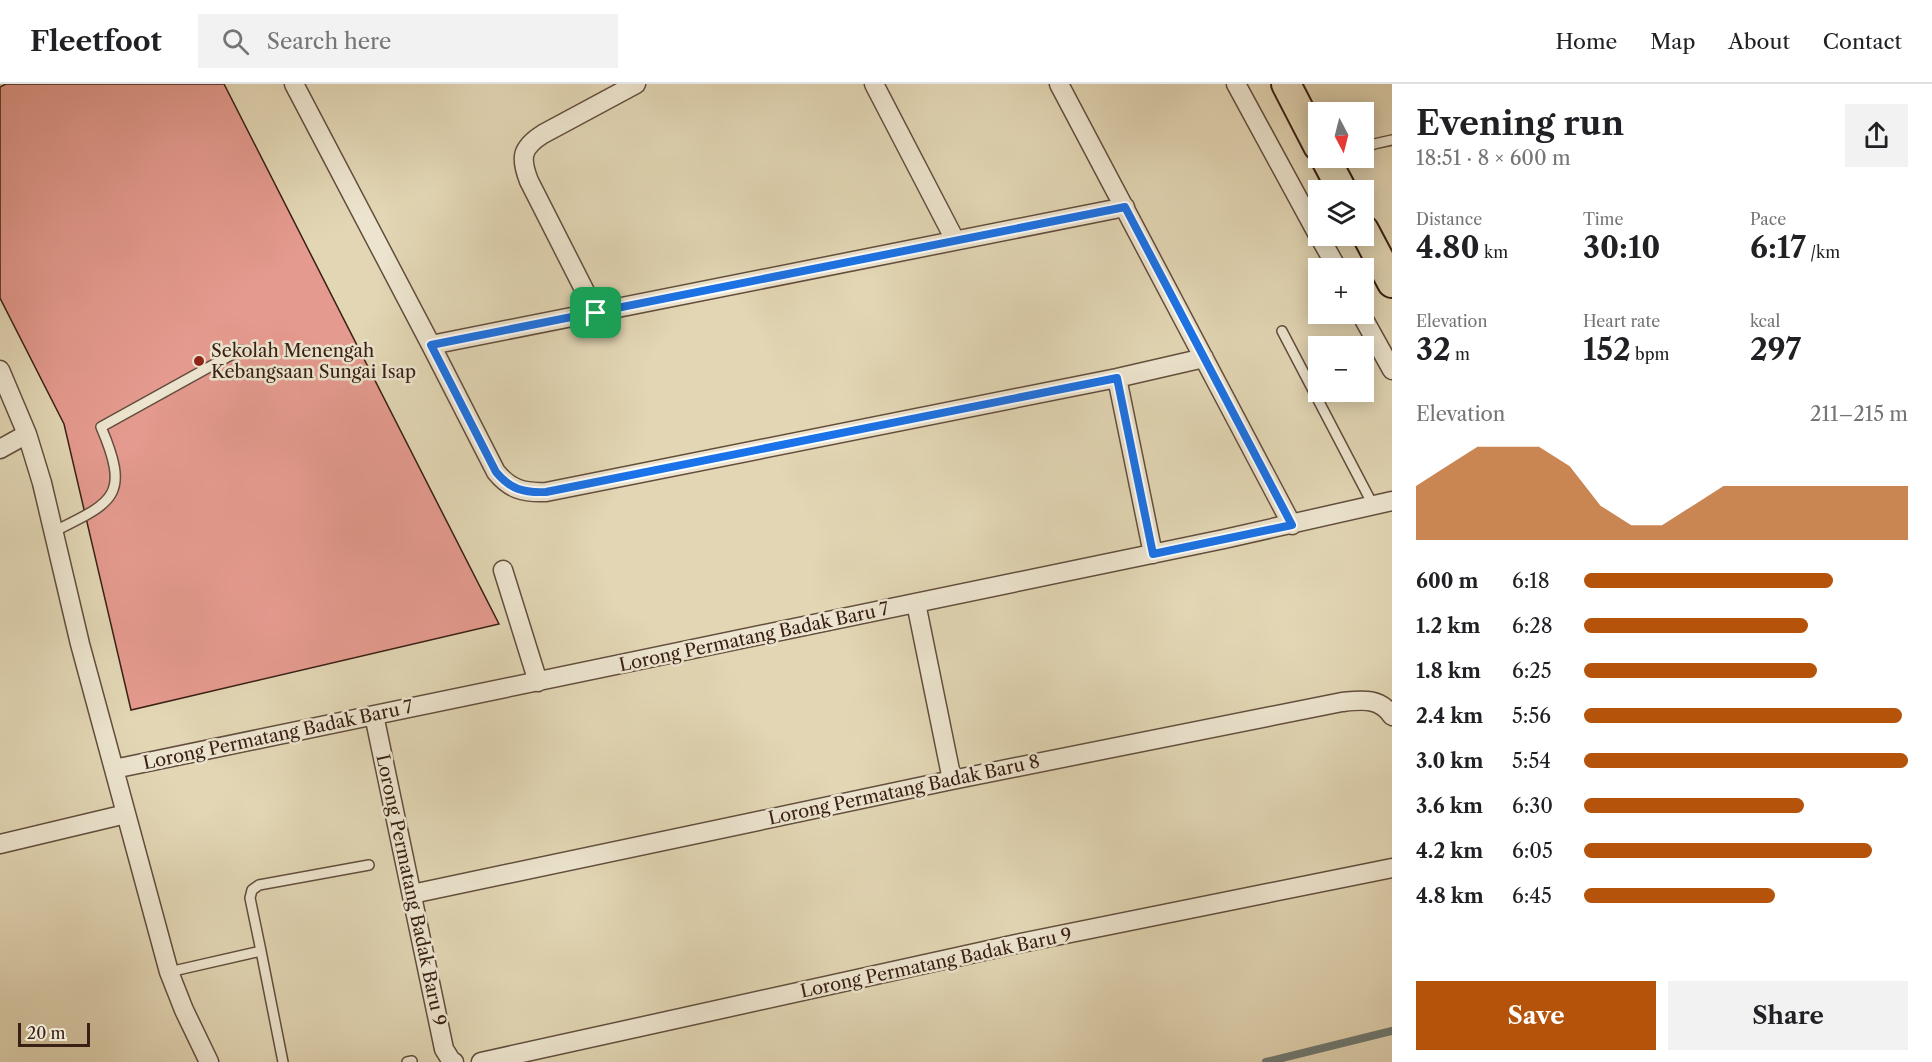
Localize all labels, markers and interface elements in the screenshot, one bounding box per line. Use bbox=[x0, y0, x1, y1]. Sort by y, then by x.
search box bbox=[198, 14, 618, 68]
text: Fleetfoot bbox=[30, 24, 162, 58]
icon: search bbox=[219, 25, 252, 58]
text: Search here bbox=[267, 28, 391, 55]
text: Home bbox=[1556, 29, 1617, 54]
text: Map bbox=[1650, 29, 1695, 54]
text: About bbox=[1728, 29, 1790, 54]
text: Contact bbox=[1823, 29, 1902, 54]
north arrow bbox=[1308, 102, 1374, 168]
map controls bbox=[1308, 102, 1374, 402]
text: Evening run bbox=[1416, 103, 1624, 144]
button: share bbox=[1845, 104, 1908, 167]
text: 18:51 · 8 × 600 m bbox=[1416, 146, 1571, 170]
button: layers bbox=[1308, 180, 1374, 246]
text: Distance bbox=[1416, 209, 1482, 229]
text: Time bbox=[1583, 209, 1623, 229]
text: Pace bbox=[1750, 209, 1786, 229]
text: 4.80 bbox=[1416, 229, 1480, 266]
text: 30:10 bbox=[1583, 229, 1660, 266]
text: 6:17 bbox=[1750, 229, 1806, 266]
text: km bbox=[1480, 242, 1508, 262]
text: /km bbox=[1806, 242, 1840, 262]
button: + bbox=[1308, 258, 1374, 324]
pin bbox=[570, 287, 621, 338]
icon: arrive bbox=[579, 296, 612, 329]
text: Elevation bbox=[1416, 311, 1487, 331]
text: Heart rate bbox=[1583, 311, 1660, 331]
text: kcal bbox=[1750, 311, 1780, 331]
text: 32 bbox=[1416, 331, 1451, 368]
text: 152 bbox=[1583, 331, 1631, 368]
text: 297 bbox=[1750, 331, 1801, 368]
button: − bbox=[1308, 336, 1374, 402]
place label: Sekolah Menengah Kebangsaan Sungai Isap bbox=[211, 340, 416, 383]
text: m bbox=[1451, 344, 1470, 364]
text: bpm bbox=[1631, 344, 1669, 364]
marker: Sekolah Menengah Kebangsaan Sungai Isap bbox=[192, 354, 206, 368]
text: Elevation bbox=[1416, 402, 1505, 426]
text: 211–215 m bbox=[1810, 402, 1908, 426]
text: 600 m bbox=[1416, 569, 1478, 593]
text: 6:18 bbox=[1512, 569, 1550, 593]
street label: Lorong Permatang Badak Baru 7 bbox=[617, 598, 891, 676]
text: 1.2 km bbox=[1416, 614, 1480, 638]
text: 6:28 bbox=[1512, 614, 1553, 638]
text: 1.8 km bbox=[1416, 659, 1481, 683]
text: 6:25 bbox=[1512, 659, 1552, 683]
street label: Lorong Permatang Badak Baru 7 bbox=[141, 696, 415, 774]
text: 2.4 km bbox=[1416, 704, 1483, 728]
text: 5:56 bbox=[1512, 704, 1551, 728]
text: 3.0 km bbox=[1416, 749, 1483, 773]
text: 5:54 bbox=[1512, 749, 1551, 773]
street label: Lorong Permatang Badak Baru 8 bbox=[766, 750, 1042, 830]
street label: Lorong Permatang Badak Baru 9 bbox=[371, 752, 451, 1028]
text: 3.6 km bbox=[1416, 794, 1483, 818]
text: 6:30 bbox=[1512, 794, 1553, 818]
text: 4.2 km bbox=[1416, 839, 1483, 863]
text: 6:05 bbox=[1512, 839, 1553, 863]
text: 4.8 km bbox=[1416, 884, 1484, 908]
text: 6:45 bbox=[1512, 884, 1552, 908]
street label: Lorong Permatang Badak Baru 9 bbox=[798, 923, 1074, 1003]
button: Save bbox=[1416, 981, 1656, 1050]
button: Share bbox=[1668, 981, 1908, 1050]
scale bar bbox=[18, 1020, 90, 1048]
text: 20 m bbox=[27, 1023, 66, 1043]

